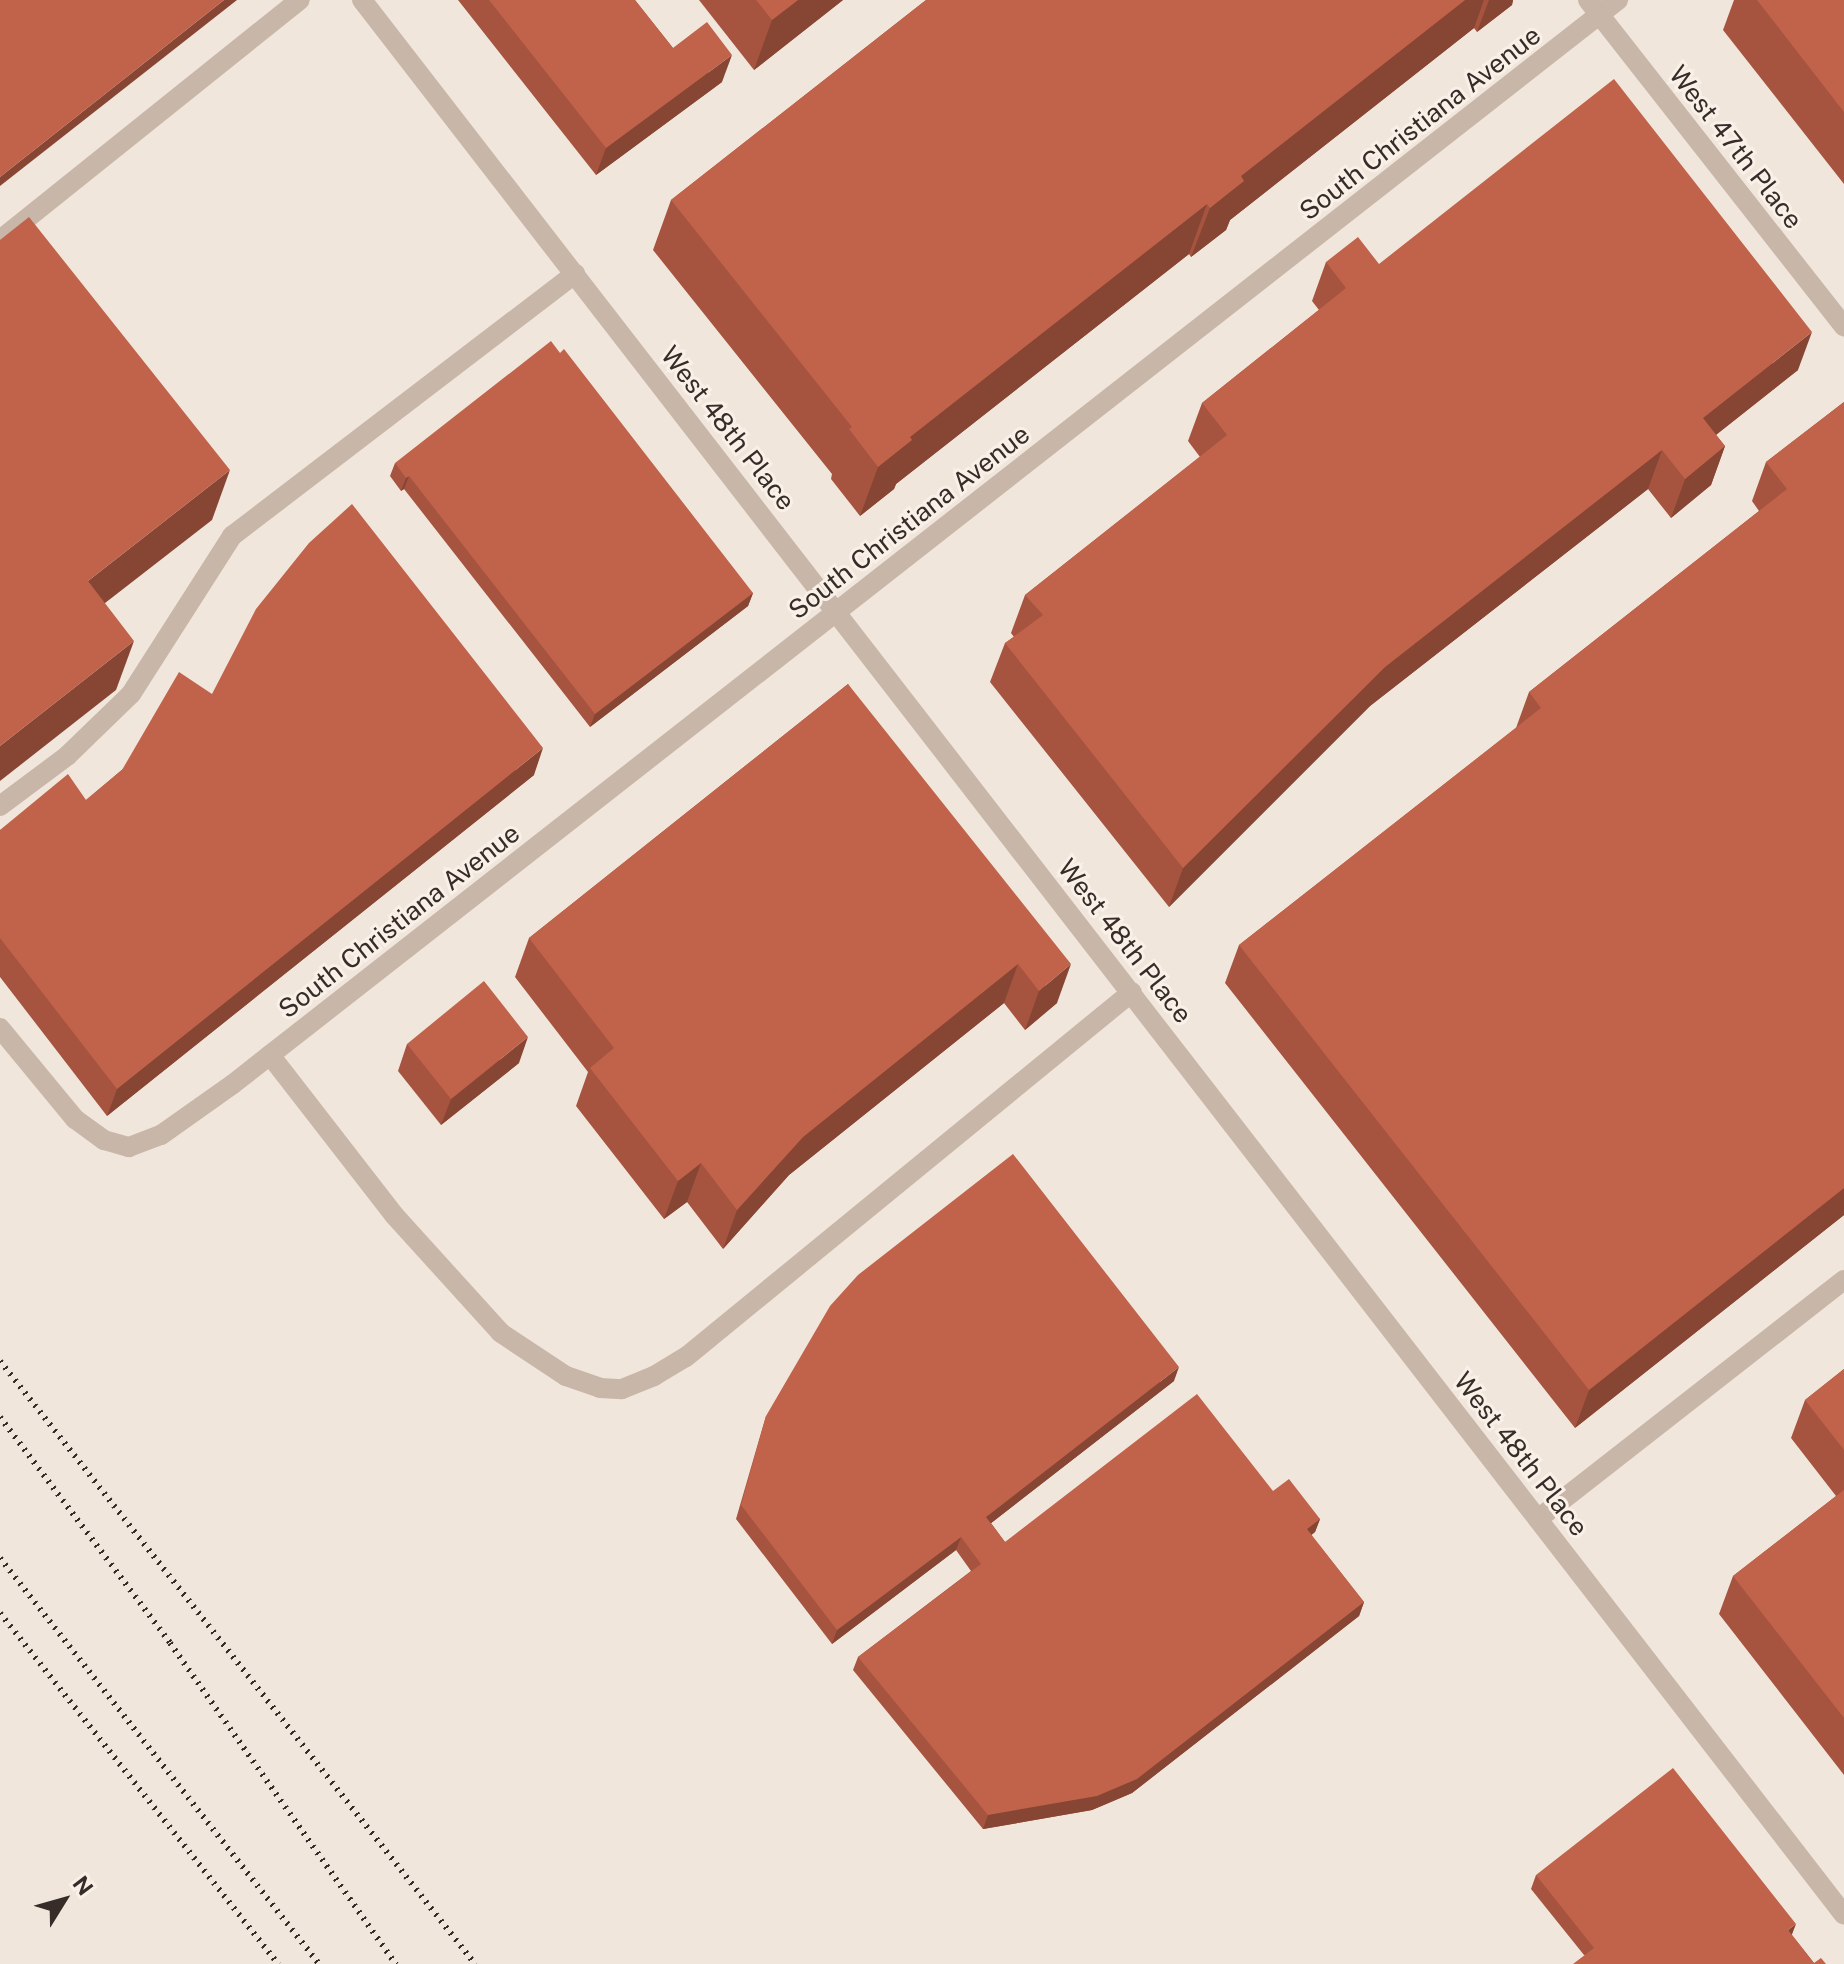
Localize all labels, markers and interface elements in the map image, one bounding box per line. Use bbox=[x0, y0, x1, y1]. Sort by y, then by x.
street label: South Christiana Avenue bbox=[1293, 19, 1547, 227]
street label: West 47th Place bbox=[1663, 59, 1809, 235]
street label: West 48th Place bbox=[654, 340, 802, 516]
street label: South Christiana Avenue bbox=[782, 418, 1036, 626]
street label: South Christiana Avenue bbox=[272, 817, 526, 1025]
street label: West 48th Place bbox=[1051, 853, 1199, 1029]
street label: West 48th Place bbox=[1447, 1366, 1595, 1542]
north arrow bbox=[24, 1860, 104, 1940]
text: N bbox=[68, 1871, 99, 1900]

